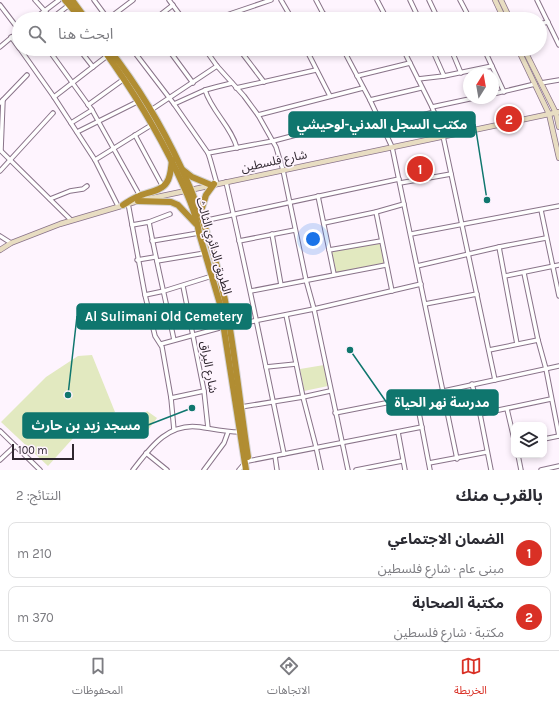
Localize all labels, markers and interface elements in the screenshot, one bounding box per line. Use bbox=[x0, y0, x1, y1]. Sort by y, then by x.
search box bbox=[12, 12, 547, 56]
icon: search bbox=[26, 23, 48, 45]
text: ابحث هنا bbox=[58, 25, 113, 43]
north arrow bbox=[463, 68, 499, 104]
pin: 2 bbox=[496, 104, 522, 134]
callout: مكتب السجل المدني-لوحيشي bbox=[289, 112, 475, 137]
text: مكتب السجل المدني-لوحيشي bbox=[297, 117, 467, 135]
street label: شارع فلسطين bbox=[240, 147, 309, 177]
pin: 1 bbox=[407, 154, 433, 184]
street label: الطريق الدائري الثالث bbox=[191, 196, 235, 297]
your location bbox=[303, 229, 323, 249]
callout: Al Sulimani Old Cemetery bbox=[77, 304, 251, 329]
text: Al Sulimani Old Cemetery bbox=[85, 309, 243, 324]
street label: شارع البراق bbox=[196, 340, 220, 395]
callout: مدرسة نهر الحياة bbox=[387, 390, 498, 415]
text: مدرسة نهر الحياة bbox=[395, 395, 489, 410]
callout: مسجد زيد بن حارث bbox=[23, 413, 148, 438]
text: مسجد زيد بن حارث bbox=[31, 418, 141, 433]
map controls bbox=[511, 422, 547, 458]
button: layers bbox=[511, 422, 547, 458]
scale bar bbox=[12, 442, 74, 461]
text: 100 m bbox=[18, 444, 48, 457]
text: بالقرب منك bbox=[456, 485, 543, 505]
text: النتائج: 2 bbox=[16, 488, 61, 503]
text: الضمان الاجتماعي bbox=[388, 530, 504, 548]
text: 210 m bbox=[17, 546, 52, 561]
text: 1 bbox=[527, 546, 531, 561]
text: مبنى عام · شارع فلسطين bbox=[378, 561, 504, 576]
text: مكتبة الصحابة bbox=[412, 594, 504, 612]
text: 370 m bbox=[17, 610, 54, 625]
text: 2 bbox=[525, 610, 533, 625]
text: مكتبة · شارع فلسطين bbox=[394, 625, 504, 640]
tab: المحفوظات bbox=[72, 655, 123, 702]
tab: الاتجاهات bbox=[267, 655, 310, 702]
tab: الخريطة bbox=[454, 655, 487, 702]

